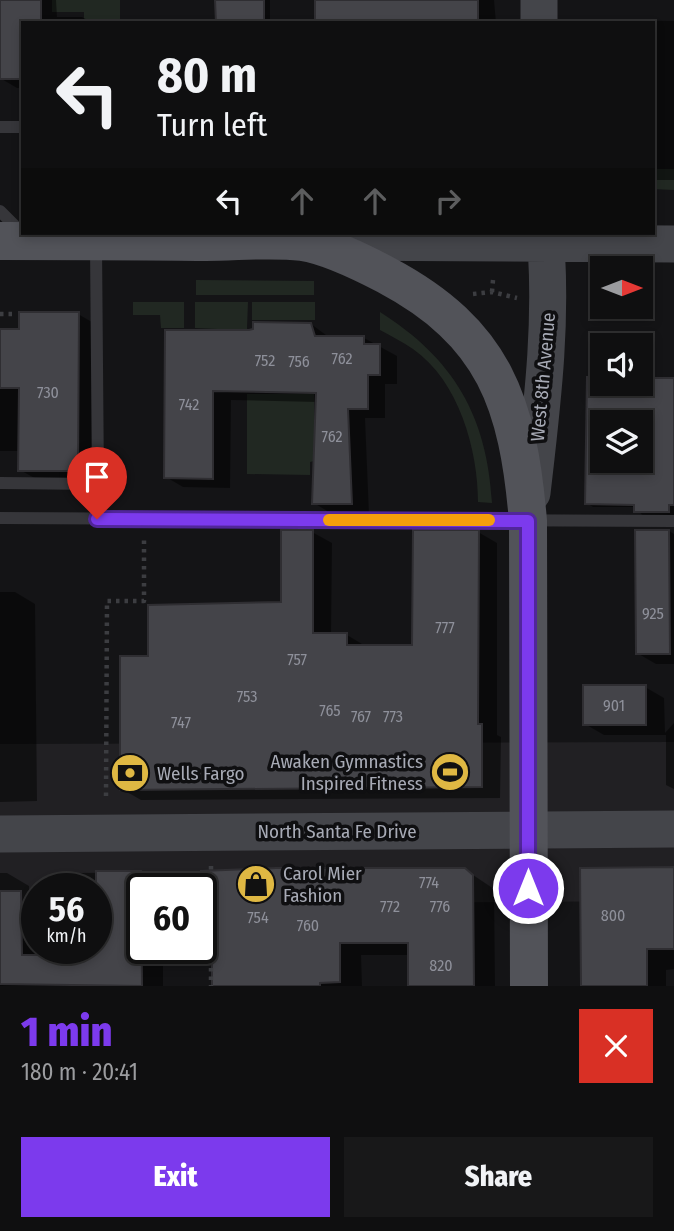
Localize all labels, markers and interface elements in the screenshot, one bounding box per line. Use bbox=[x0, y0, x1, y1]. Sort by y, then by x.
text: 80 m bbox=[157, 46, 257, 105]
icon: left bbox=[42, 49, 133, 140]
text: Turn left bbox=[157, 106, 267, 144]
icon: left bbox=[210, 182, 248, 220]
icon: ahead bbox=[283, 182, 321, 220]
icon: ahead bbox=[356, 182, 394, 220]
icon: right bbox=[429, 182, 467, 220]
north arrow bbox=[590, 256, 653, 318]
map controls bbox=[590, 256, 653, 473]
street label: West 8th Avenue bbox=[526, 311, 560, 443]
button: sound bbox=[590, 333, 653, 396]
house number: 762 bbox=[332, 349, 352, 368]
house number: 752 bbox=[255, 351, 275, 370]
house number: 756 bbox=[288, 352, 310, 371]
house number: 730 bbox=[37, 383, 59, 402]
house number: 742 bbox=[179, 395, 199, 414]
button: layers bbox=[590, 410, 653, 473]
house number: 762 bbox=[322, 427, 342, 446]
pin bbox=[67, 447, 127, 519]
icon: arrive bbox=[78, 458, 116, 496]
house number: 925 bbox=[642, 604, 664, 623]
house number: 777 bbox=[435, 618, 455, 637]
house number: 757 bbox=[287, 650, 307, 669]
house number: 753 bbox=[237, 687, 257, 706]
house number: 901 bbox=[603, 696, 625, 715]
house number: 765 bbox=[319, 701, 341, 720]
house number: 767 bbox=[351, 707, 372, 726]
house number: 773 bbox=[383, 707, 403, 726]
house number: 747 bbox=[171, 713, 191, 732]
place label: Awaken Gymnastics Inspired Fitness bbox=[270, 750, 423, 795]
sports icon: Awaken Gymnastics Inspired Fitness bbox=[429, 751, 471, 793]
bank icon: Wells Fargo bbox=[109, 752, 151, 794]
place label: Wells Fargo bbox=[157, 762, 245, 785]
street label: North Santa Fe Drive bbox=[257, 820, 417, 843]
position arrow bbox=[491, 851, 565, 925]
place label: Carol Mier Fashion bbox=[283, 862, 362, 907]
shop icon: Carol Mier Fashion bbox=[235, 863, 277, 905]
speed limit sign: 60 bbox=[126, 873, 217, 964]
house number: 774 bbox=[419, 873, 439, 892]
text: 56 bbox=[49, 888, 84, 930]
house number: 772 bbox=[380, 897, 400, 916]
house number: 776 bbox=[430, 897, 450, 916]
house number: 800 bbox=[601, 906, 625, 925]
house number: 754 bbox=[247, 908, 269, 927]
house number: 760 bbox=[297, 916, 319, 935]
text: km/h bbox=[46, 925, 87, 947]
house number: 820 bbox=[429, 956, 453, 975]
text: 1 min bbox=[21, 1007, 112, 1057]
button: close bbox=[579, 1009, 653, 1083]
text: 180 m · 20:41 bbox=[21, 1058, 138, 1086]
button: Exit bbox=[21, 1137, 330, 1217]
button: Share bbox=[344, 1137, 653, 1217]

